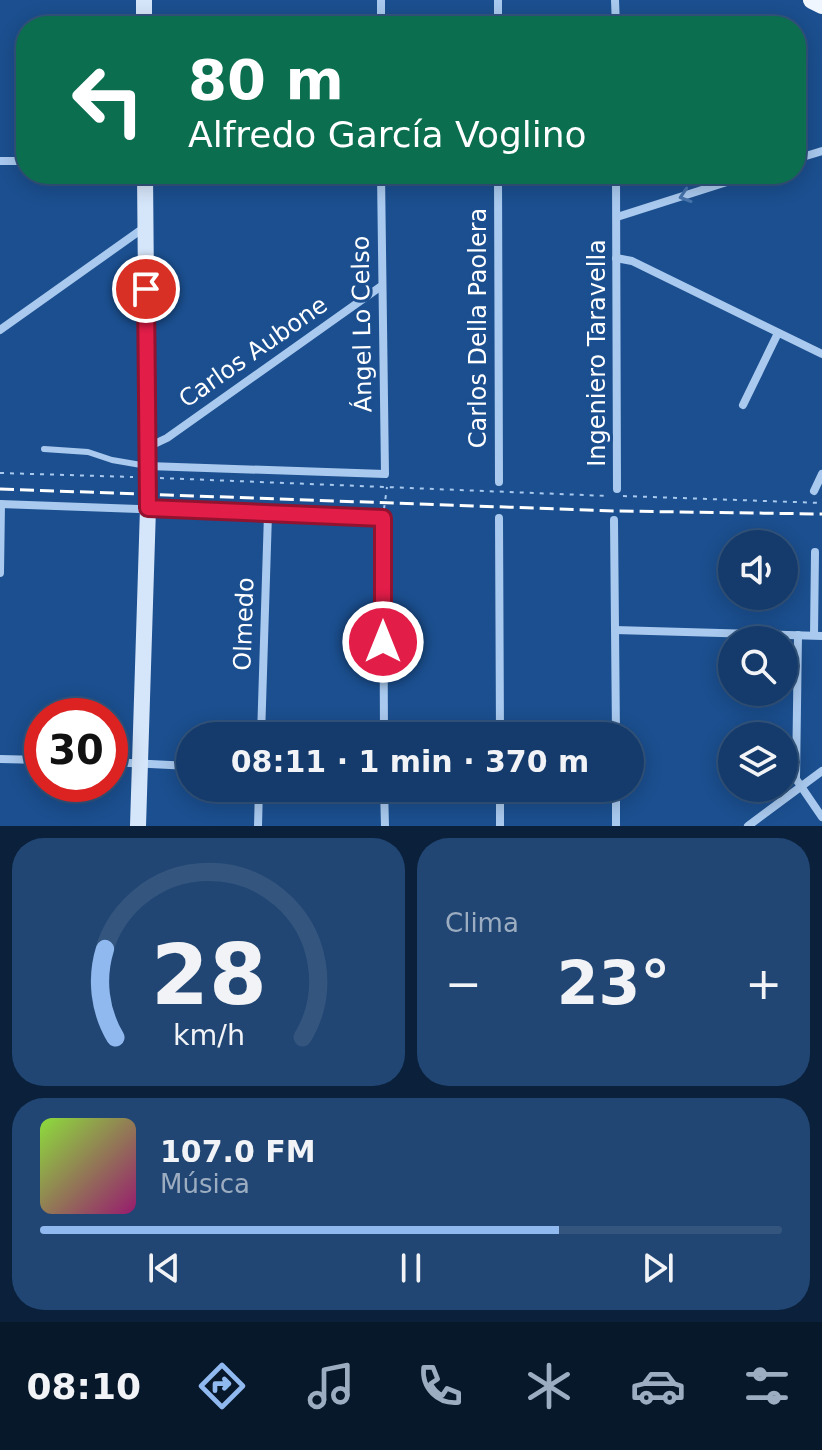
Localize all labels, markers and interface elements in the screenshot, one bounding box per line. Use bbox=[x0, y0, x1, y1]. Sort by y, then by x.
text: 80 m bbox=[188, 47, 344, 112]
icon: left bbox=[56, 48, 160, 152]
text: Alfredo García Voglino bbox=[188, 114, 587, 155]
one-way arrow bbox=[678, 187, 692, 203]
street label: Carlos Della Paolera bbox=[464, 208, 492, 448]
street label: Ángel Lo Celso bbox=[345, 235, 378, 413]
street label: Ingeniero Taravella bbox=[583, 239, 611, 467]
pin bbox=[112, 255, 180, 323]
icon: arrive bbox=[124, 267, 168, 311]
street label: Carlos Aubone bbox=[174, 291, 332, 413]
map controls bbox=[718, 530, 798, 802]
button: sound bbox=[718, 530, 798, 610]
street label: Olmedo bbox=[228, 577, 260, 671]
position arrow bbox=[341, 600, 425, 684]
button: search bbox=[718, 626, 798, 706]
speed limit sign: 30 bbox=[24, 698, 128, 802]
button: layers bbox=[718, 722, 798, 802]
text: 08:11 · 1 min · 370 m bbox=[231, 744, 589, 779]
text: Clima bbox=[445, 908, 519, 938]
text: 28 bbox=[151, 927, 266, 1024]
text: 23° bbox=[557, 948, 670, 1018]
text: − bbox=[445, 958, 482, 1009]
text: + bbox=[745, 958, 782, 1009]
text: km/h bbox=[172, 1018, 245, 1052]
text: 107.0 FM bbox=[160, 1134, 316, 1169]
text: Música bbox=[160, 1169, 250, 1199]
icon: previous bbox=[142, 1246, 186, 1290]
icon: pause bbox=[389, 1246, 433, 1290]
icon: next bbox=[636, 1246, 680, 1290]
icon: directions bbox=[194, 1358, 250, 1414]
icon: music bbox=[303, 1358, 359, 1414]
icon: phone bbox=[412, 1358, 468, 1414]
icon: climate bbox=[521, 1358, 577, 1414]
icon: car bbox=[630, 1358, 686, 1414]
icon: filters bbox=[739, 1358, 795, 1414]
text: 08:10 bbox=[27, 1366, 141, 1407]

